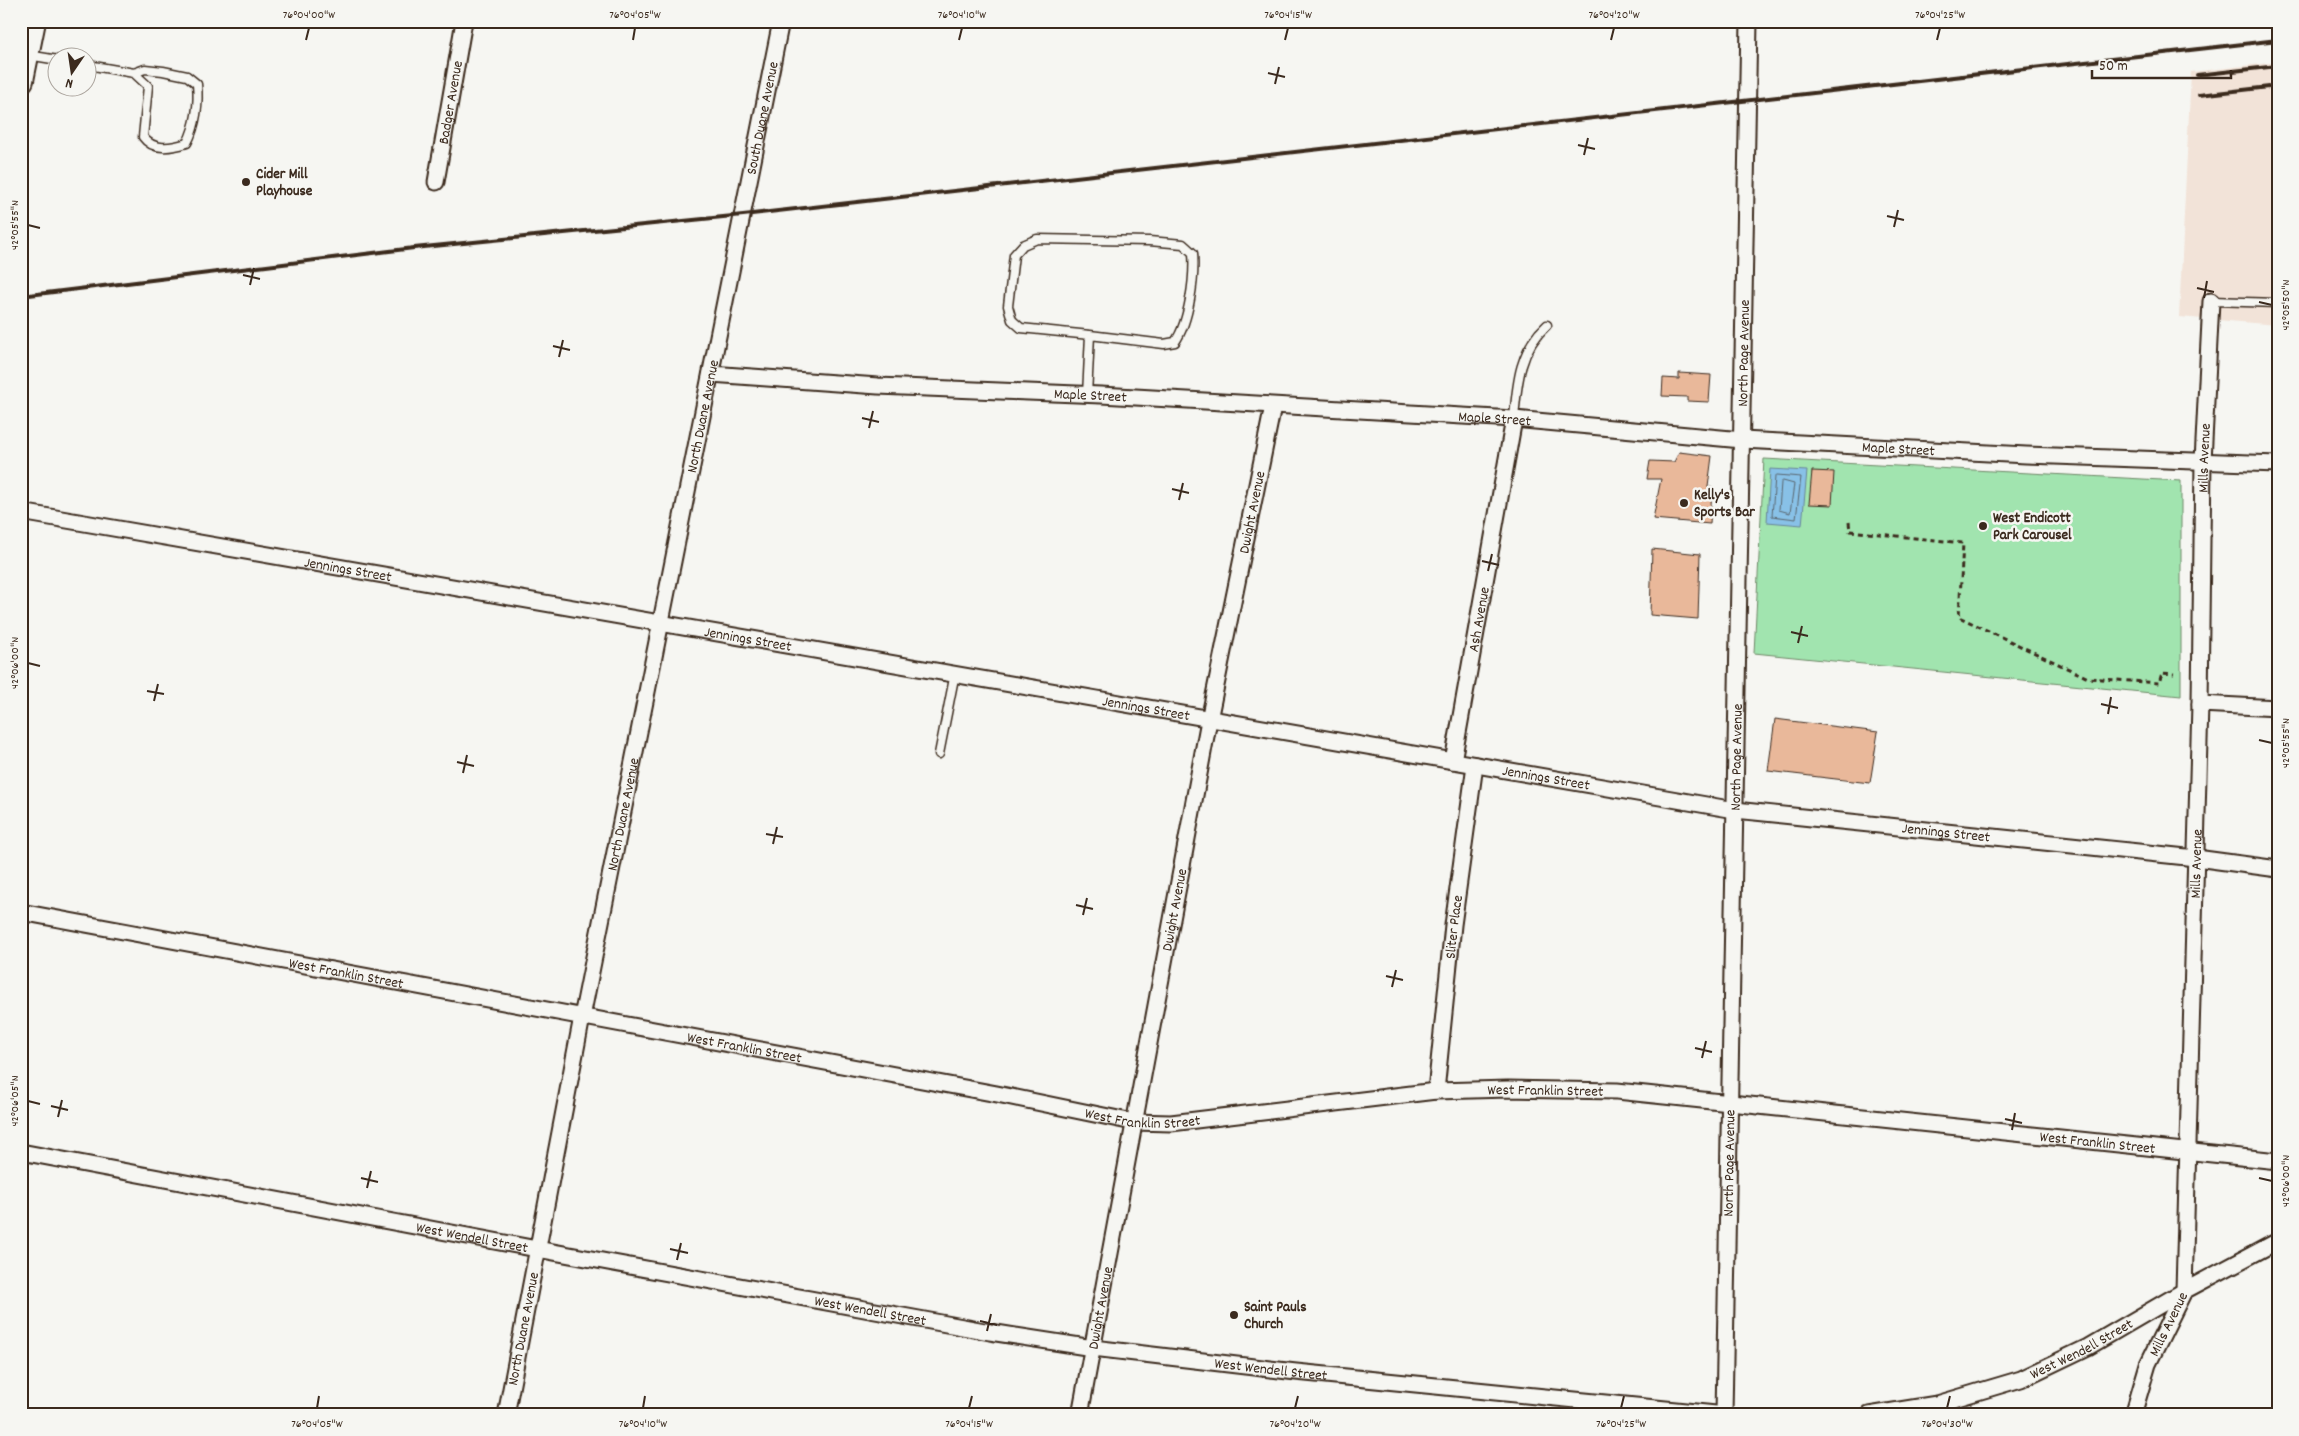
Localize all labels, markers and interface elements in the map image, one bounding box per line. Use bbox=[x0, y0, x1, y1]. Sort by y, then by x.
text: 76°04'00"W bbox=[283, 7, 335, 24]
text: 76°04'05"W bbox=[609, 7, 661, 24]
text: 76°04'10"W bbox=[938, 7, 986, 24]
text: 76°04'15"W bbox=[1264, 7, 1312, 24]
text: 76°04'20"W bbox=[1588, 7, 1640, 24]
text: 76°04'25"W bbox=[1915, 7, 1965, 24]
north arrow bbox=[48, 48, 98, 98]
scale bar bbox=[2092, 48, 2230, 80]
text: 50 m bbox=[2099, 56, 2128, 78]
street label: Badger Avenue bbox=[434, 59, 470, 146]
street label: South Duane Avenue bbox=[742, 59, 786, 177]
text: N bbox=[64, 72, 75, 93]
place label: Cider Mill Playhouse bbox=[256, 164, 313, 203]
marker: Cider Mill Playhouse bbox=[240, 176, 252, 188]
text: 42°05'55"N bbox=[7, 200, 24, 250]
text: 42°05'50"N bbox=[2278, 280, 2295, 330]
street label: North Page Avenue bbox=[1733, 299, 1757, 407]
street label: North Duane Avenue bbox=[682, 358, 726, 475]
street label: Maple Street bbox=[1053, 384, 1128, 410]
street label: Maple Street bbox=[1458, 407, 1532, 434]
street label: Mills Avenue bbox=[2194, 422, 2218, 493]
street label: Maple Street bbox=[1861, 437, 1936, 463]
street label: Dwight Avenue bbox=[1234, 469, 1273, 556]
place label: Kelly's Sports Bar bbox=[1694, 485, 1755, 524]
marker: Kelly's Sports Bar bbox=[1678, 497, 1690, 509]
place label: West Endicott Park Carousel bbox=[1993, 508, 2072, 547]
marker: West Endicott Park Carousel bbox=[1977, 520, 1989, 532]
street label: Jennings Street bbox=[302, 552, 394, 589]
street label: Ash Avenue bbox=[1464, 585, 1497, 654]
street label: Jennings Street bbox=[702, 622, 794, 659]
text: 42°06'00"N bbox=[7, 637, 24, 689]
street label: Jennings Street bbox=[1100, 691, 1192, 728]
street label: North Page Avenue bbox=[1726, 703, 1750, 811]
text: 42°05'55"N bbox=[2278, 718, 2295, 768]
street label: North Duane Avenue bbox=[602, 756, 647, 873]
street label: Jennings Street bbox=[1500, 761, 1592, 798]
street label: Jennings Street bbox=[1901, 818, 1992, 850]
street label: Mills Avenue bbox=[2186, 828, 2210, 899]
street label: Dwight Avenue bbox=[1157, 866, 1194, 953]
street label: Sliter Place bbox=[1441, 893, 1470, 960]
street label: West Franklin Street bbox=[287, 953, 406, 996]
street label: West Franklin Street bbox=[685, 1027, 804, 1070]
text: 42°06'05"N bbox=[7, 1075, 24, 1127]
street label: West Franklin Street bbox=[1487, 1080, 1604, 1104]
street label: West Franklin Street bbox=[1083, 1103, 1202, 1136]
street label: North Page Avenue bbox=[1719, 1109, 1742, 1217]
street label: West Franklin Street bbox=[2039, 1127, 2157, 1161]
text: 42°06'00"N bbox=[2278, 1155, 2295, 1207]
street label: West Wendell Street bbox=[414, 1217, 530, 1260]
street label: Dwight Avenue bbox=[1083, 1265, 1120, 1351]
street label: North Duane Avenue bbox=[503, 1270, 546, 1387]
street label: Mills Avenue bbox=[2144, 1288, 2195, 1361]
street label: West Wendell Street bbox=[812, 1291, 928, 1333]
place label: Saint Pauls Church bbox=[1244, 1297, 1307, 1336]
marker: Saint Pauls Church bbox=[1228, 1309, 1240, 1321]
street label: West Wendell Street bbox=[2027, 1314, 2138, 1386]
street label: West Wendell Street bbox=[1213, 1353, 1329, 1388]
text: 76°04'05"W bbox=[291, 1416, 343, 1433]
text: 76°04'10"W bbox=[619, 1416, 667, 1433]
text: 76°04'15"W bbox=[945, 1416, 993, 1433]
text: 76°04'20"W bbox=[1269, 1416, 1321, 1433]
text: 76°04'25"W bbox=[1596, 1416, 1646, 1433]
text: 76°04'30"W bbox=[1921, 1416, 1973, 1433]

